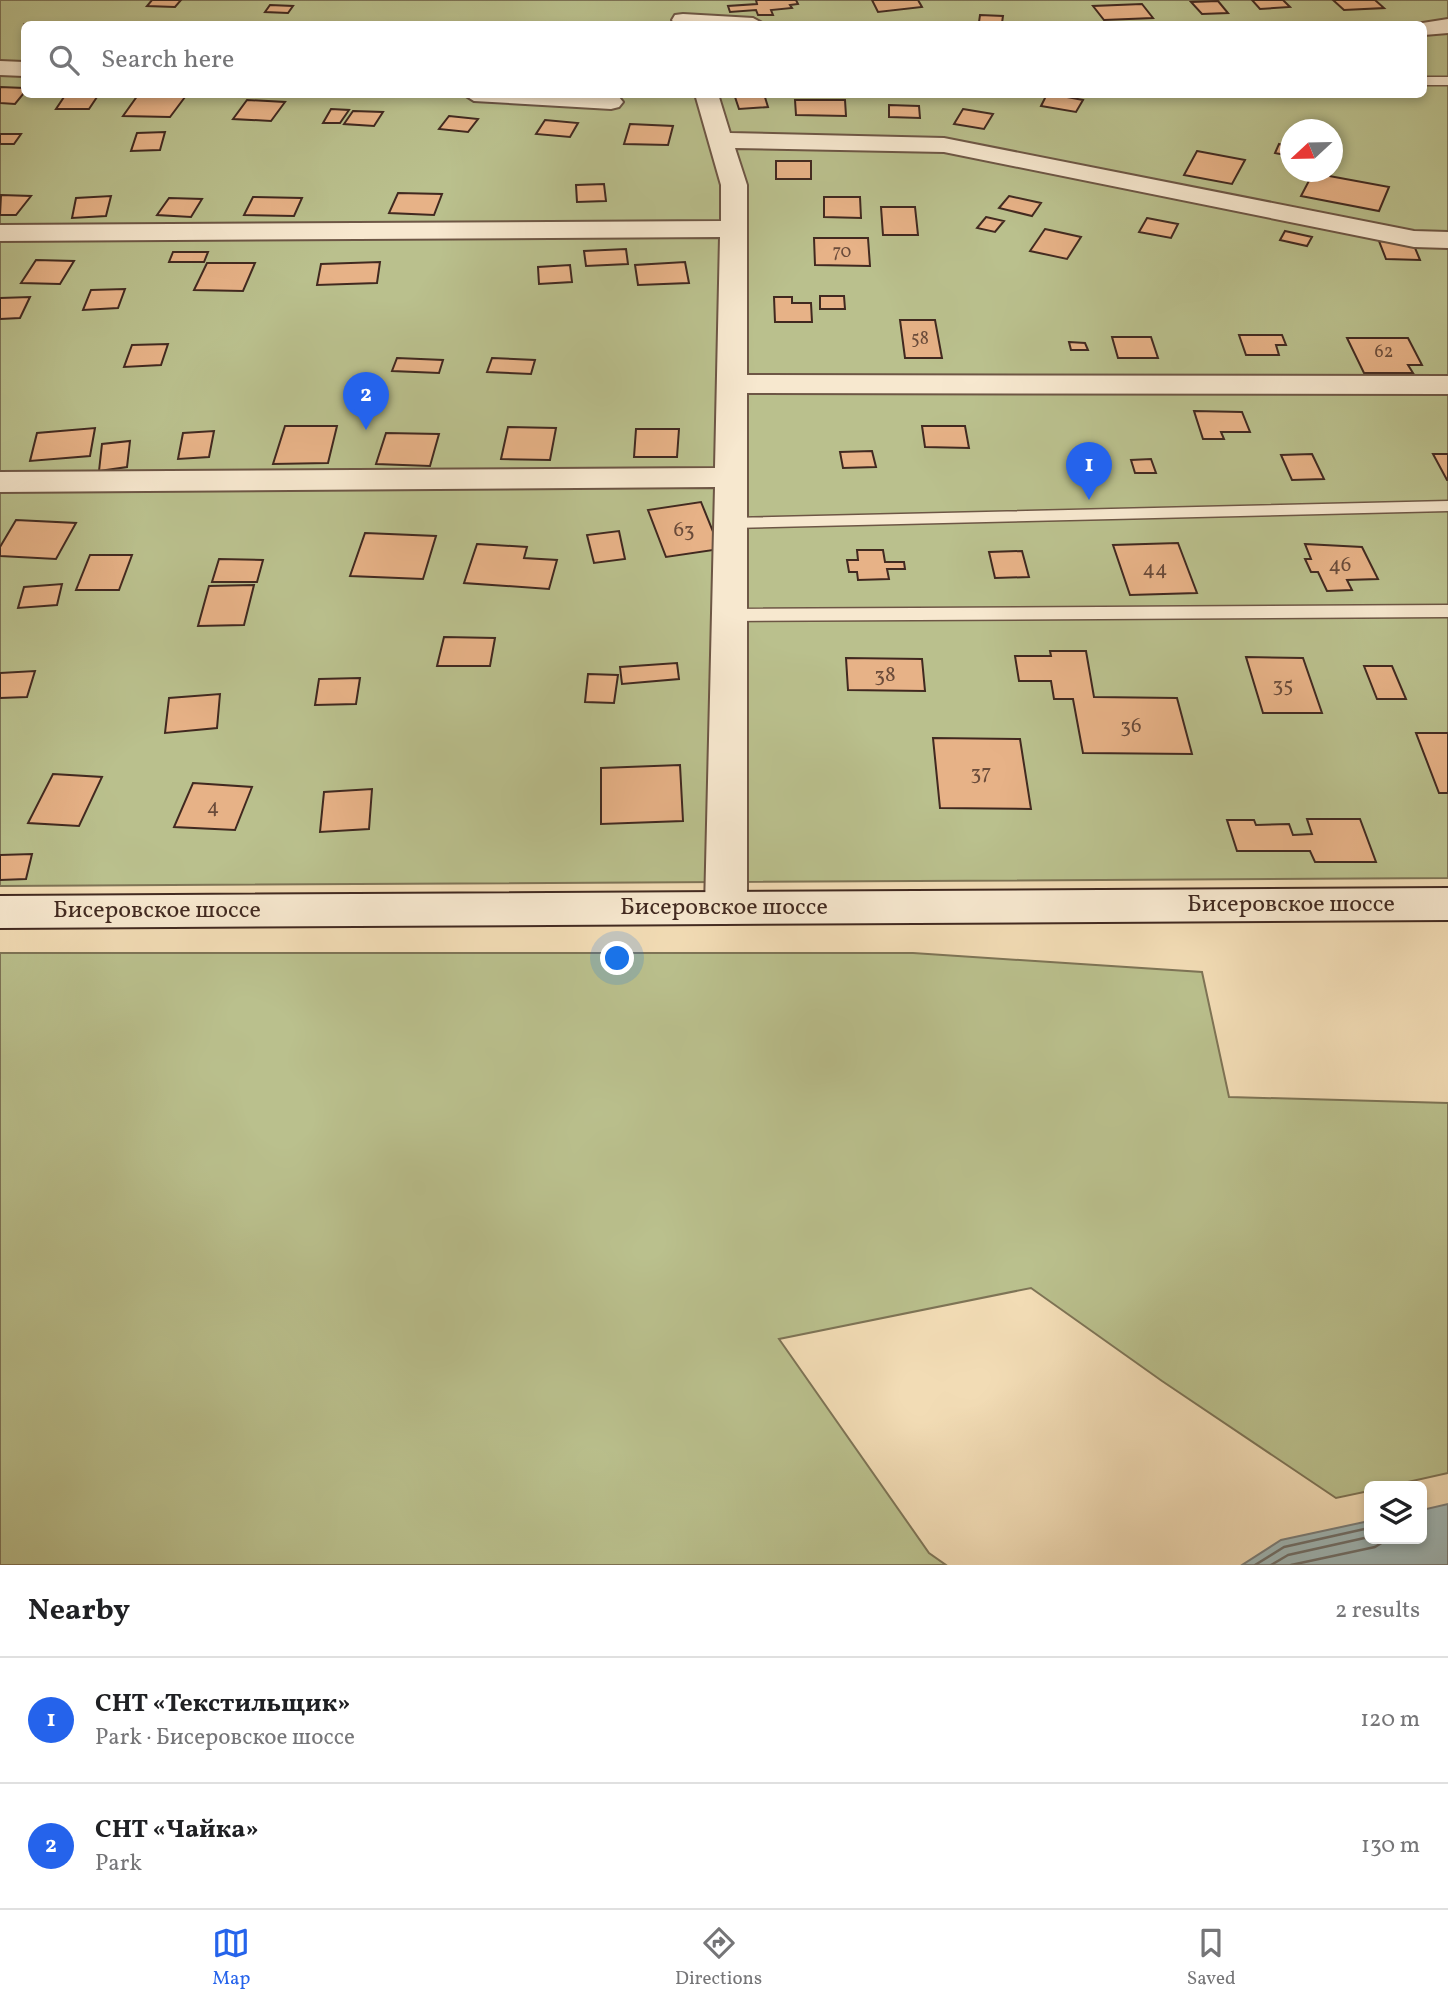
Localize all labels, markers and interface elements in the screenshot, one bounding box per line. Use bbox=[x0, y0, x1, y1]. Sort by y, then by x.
search box bbox=[21, 21, 1427, 98]
icon: search bbox=[45, 41, 83, 79]
text: Search here bbox=[101, 42, 234, 78]
north arrow bbox=[1280, 119, 1343, 182]
house number: 70 bbox=[833, 240, 852, 265]
house number: 58 bbox=[911, 327, 929, 352]
house number: 62 bbox=[1375, 340, 1393, 365]
pin: 2 bbox=[343, 372, 389, 430]
pin: 1 bbox=[1066, 442, 1112, 500]
house number: 63 bbox=[673, 516, 695, 545]
house number: 46 bbox=[1329, 551, 1351, 580]
house number: 44 bbox=[1142, 555, 1168, 584]
house number: 38 bbox=[874, 661, 896, 690]
house number: 35 bbox=[1273, 671, 1293, 700]
house number: 36 bbox=[1120, 712, 1142, 741]
house number: 37 bbox=[971, 759, 991, 788]
house number: 4 bbox=[207, 793, 219, 822]
street label: Бисеровское шоссе bbox=[1187, 888, 1395, 922]
street label: Бисеровское шоссе bbox=[620, 891, 828, 925]
street label: Бисеровское шоссе bbox=[53, 894, 261, 928]
your location bbox=[600, 941, 634, 975]
map controls bbox=[1364, 1481, 1427, 1544]
button: layers bbox=[1364, 1481, 1427, 1544]
text: Nearby bbox=[28, 1590, 130, 1632]
text: 2 results bbox=[1335, 1595, 1420, 1627]
text: СНТ «Текстильщик» bbox=[95, 1686, 351, 1722]
text: 1 bbox=[46, 1704, 56, 1736]
text: 120 m bbox=[1360, 1704, 1420, 1736]
text: Park · Бисеровское шоссе bbox=[95, 1722, 355, 1754]
text: СНТ «Чайка» bbox=[95, 1812, 259, 1848]
text: 2 bbox=[45, 1830, 57, 1862]
text: 130 m bbox=[1361, 1830, 1420, 1862]
text: Park bbox=[95, 1848, 142, 1880]
tab: Map bbox=[212, 1924, 250, 1992]
tab: Directions bbox=[675, 1924, 762, 1992]
tab: Saved bbox=[1187, 1924, 1236, 1992]

